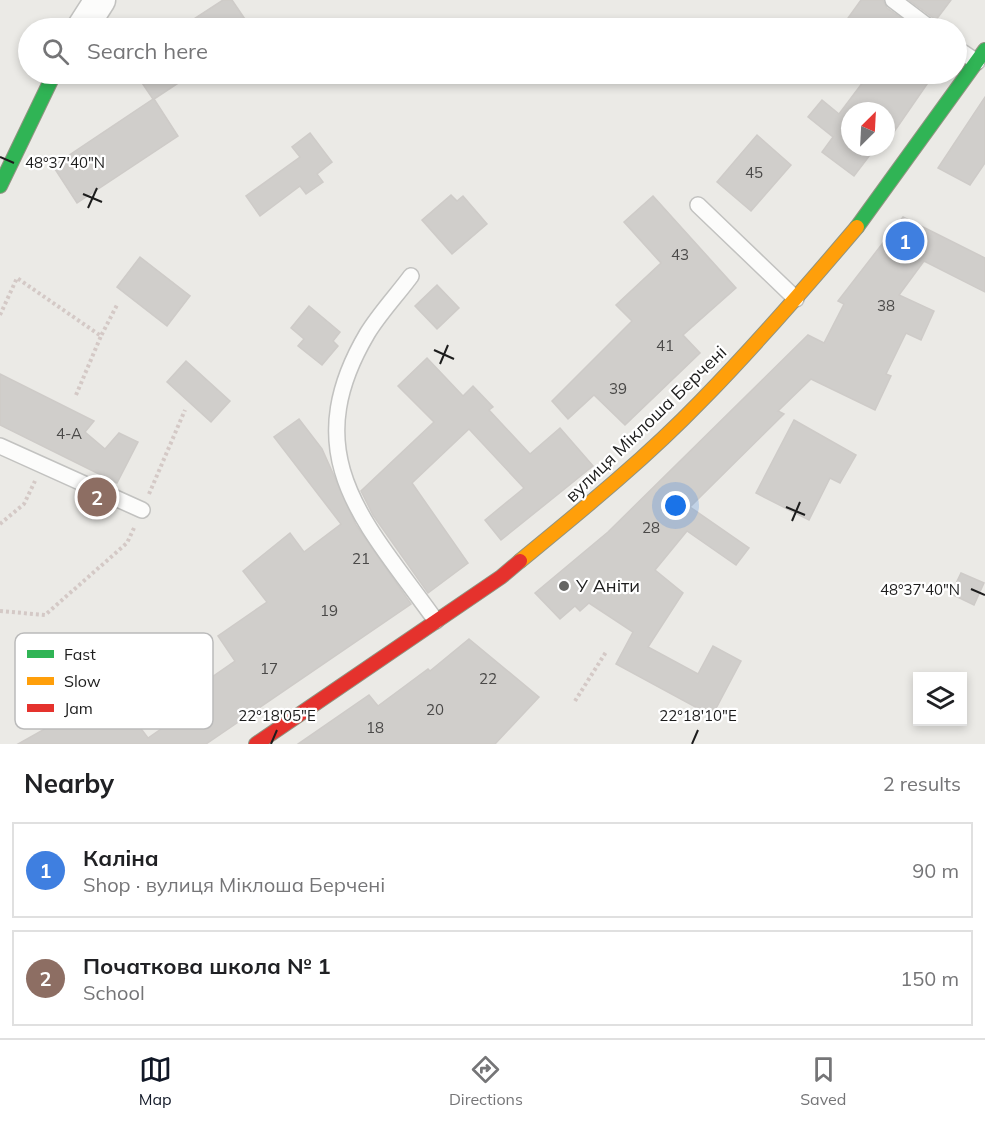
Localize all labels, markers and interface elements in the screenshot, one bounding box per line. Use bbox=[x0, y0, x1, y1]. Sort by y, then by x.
search box bbox=[18, 18, 967, 84]
icon: search bbox=[39, 35, 72, 68]
text: Search here bbox=[87, 37, 208, 65]
north arrow bbox=[841, 102, 895, 156]
text: 48°37'40"N bbox=[25, 153, 105, 172]
house number: 45 bbox=[745, 163, 763, 182]
pin: 1 bbox=[886, 218, 924, 264]
house number: 43 bbox=[671, 245, 689, 264]
house number: 38 bbox=[877, 296, 895, 315]
house number: 41 bbox=[656, 336, 674, 355]
street label: вулиця Міклоша Берчені bbox=[560, 340, 731, 507]
house number: 39 bbox=[609, 379, 627, 398]
house number: 4-А bbox=[56, 424, 82, 443]
pin: 2 bbox=[78, 474, 116, 520]
your location bbox=[661, 491, 690, 520]
house number: 28 bbox=[642, 518, 660, 537]
house number: 21 bbox=[352, 549, 370, 568]
place label: У Аніти bbox=[575, 574, 640, 597]
marker: У Аніти bbox=[557, 579, 571, 593]
text: 48°37'40"N bbox=[880, 580, 960, 599]
house number: 19 bbox=[320, 601, 338, 620]
legend bbox=[15, 633, 213, 729]
text: Fast bbox=[64, 644, 96, 664]
house number: 17 bbox=[260, 659, 278, 678]
house number: 22 bbox=[479, 669, 497, 688]
text: Slow bbox=[64, 671, 101, 691]
map controls bbox=[913, 672, 967, 726]
button: layers bbox=[913, 672, 967, 726]
text: Jam bbox=[64, 698, 93, 718]
house number: 20 bbox=[426, 700, 444, 719]
text: 22°18'05"E bbox=[238, 706, 316, 725]
text: 22°18'10"E bbox=[659, 706, 737, 725]
house number: 18 bbox=[366, 718, 384, 737]
text: Nearby bbox=[24, 767, 114, 800]
text: 2 results bbox=[883, 771, 961, 796]
text: Калiна bbox=[83, 844, 159, 872]
text: 1 bbox=[40, 858, 52, 883]
text: 90 m bbox=[912, 858, 959, 883]
text: Shop · вулиця Міклоша Берчені bbox=[83, 872, 385, 897]
text: Початкова школа № 1 bbox=[83, 952, 331, 980]
text: 2 bbox=[40, 966, 52, 991]
text: 150 m bbox=[900, 966, 959, 991]
text: School bbox=[83, 980, 145, 1005]
tab: Map bbox=[139, 1053, 172, 1109]
tab: Directions bbox=[449, 1053, 523, 1109]
tab: Saved bbox=[800, 1053, 846, 1109]

